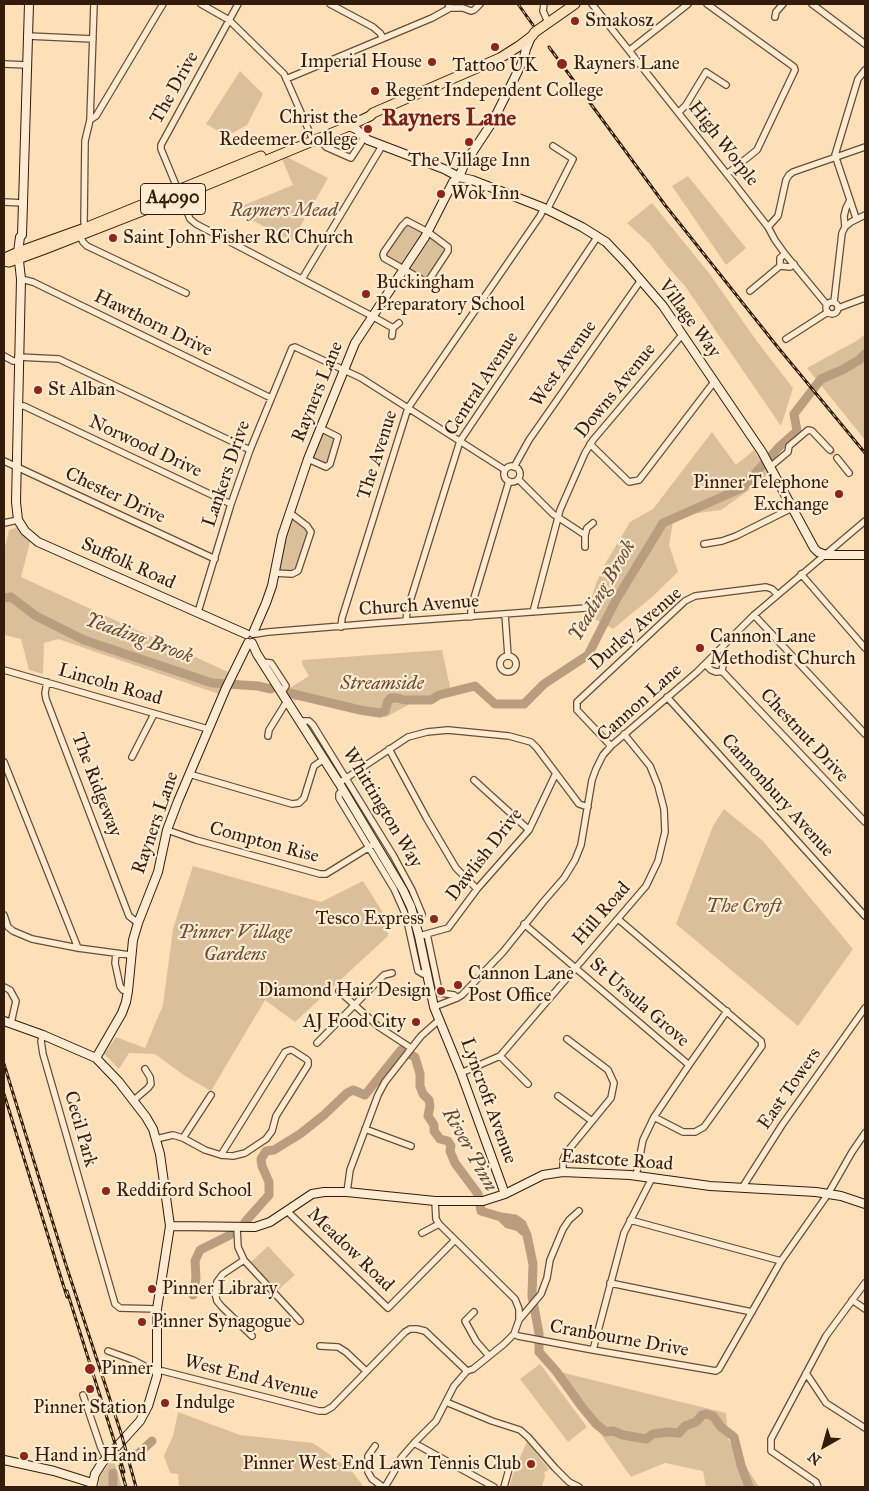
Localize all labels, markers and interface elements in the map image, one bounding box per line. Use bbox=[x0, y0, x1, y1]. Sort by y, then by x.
place label: Smakosz bbox=[585, 10, 654, 32]
marker: Smakosz bbox=[569, 15, 581, 27]
marker: Tattoo UK bbox=[489, 41, 501, 53]
street label: The Drive bbox=[146, 48, 204, 128]
place label: Imperial House bbox=[300, 51, 422, 73]
place label: Rayners Lane bbox=[573, 53, 680, 75]
place label: Tattoo UK bbox=[452, 55, 538, 77]
marker: Imperial House bbox=[426, 56, 438, 68]
marker: Rayners Lane bbox=[555, 57, 569, 71]
place label: Regent Independent College bbox=[385, 80, 603, 102]
marker: Regent Independent College bbox=[369, 85, 381, 97]
street label: High Worple bbox=[683, 97, 763, 191]
district label: Rayners Lane bbox=[382, 105, 516, 133]
place label: Christ the Redeemer College bbox=[219, 107, 358, 151]
marker: Christ the Redeemer College bbox=[362, 123, 374, 135]
marker: The Village Inn bbox=[463, 136, 475, 148]
place label: The Village Inn bbox=[408, 150, 530, 172]
road number: A4090 bbox=[140, 183, 206, 214]
place label: Wok Inn bbox=[451, 183, 519, 205]
marker: Wok Inn bbox=[435, 188, 447, 200]
park label: Rayners Mead bbox=[230, 200, 338, 222]
place label: Saint John Fisher RC Church bbox=[123, 227, 353, 249]
marker: Saint John Fisher RC Church bbox=[107, 232, 119, 244]
place label: Buckingham Preparatory School bbox=[376, 272, 525, 316]
street label: Village Way bbox=[653, 275, 725, 363]
street label: Hawthorn Drive bbox=[90, 285, 216, 363]
marker: Buckingham Preparatory School bbox=[360, 288, 372, 300]
street label: West Avenue bbox=[526, 317, 602, 411]
street label: Central Avenue bbox=[440, 328, 524, 440]
street label: Rayners Lane bbox=[287, 338, 349, 446]
street label: Downs Avenue bbox=[571, 339, 661, 443]
place label: St Alban bbox=[48, 379, 115, 401]
marker: St Alban bbox=[32, 384, 44, 396]
street label: The Avenue bbox=[353, 407, 403, 503]
street label: Norwood Drive bbox=[85, 411, 205, 483]
street label: Lankers Drive bbox=[198, 418, 256, 530]
street label: Chester Drive bbox=[61, 463, 169, 529]
place label: Pinner Telephone Exchange bbox=[693, 472, 829, 516]
marker: Pinner Telephone Exchange bbox=[833, 488, 845, 500]
street label: Suffolk Road bbox=[77, 533, 179, 595]
water label: Yeading Brook bbox=[564, 536, 642, 646]
street label: Durley Avenue bbox=[585, 583, 687, 675]
street label: Church Avenue bbox=[358, 590, 480, 622]
water label: Yeading Brook bbox=[82, 608, 196, 670]
place label: Cannon Lane Methodist Church bbox=[710, 626, 856, 670]
marker: Cannon Lane Methodist Church bbox=[694, 642, 706, 654]
street label: Lincoln Road bbox=[55, 659, 165, 711]
street label: Cannon Lane bbox=[593, 659, 687, 747]
park label: Streamside bbox=[340, 673, 424, 695]
street label: Chestnut Drive bbox=[755, 684, 853, 788]
street label: The Ridgeway bbox=[66, 730, 126, 840]
street label: Cannonbury Avenue bbox=[716, 730, 838, 862]
street label: Whittington Way bbox=[337, 744, 427, 872]
street label: Rayners Lane bbox=[128, 769, 184, 877]
street label: Dawlish Drive bbox=[442, 804, 528, 906]
street label: Compton Rise bbox=[207, 817, 321, 869]
street label: Hill Road bbox=[568, 878, 636, 950]
park label: The Croft bbox=[706, 896, 782, 918]
place label: Tesco Express bbox=[316, 908, 424, 930]
marker: Tesco Express bbox=[428, 913, 440, 925]
park label: Pinner Village Gardens bbox=[178, 922, 292, 966]
street label: St Ursula Grove bbox=[584, 953, 694, 1053]
place label: Cannon Lane Post Office bbox=[468, 963, 574, 1007]
marker: Cannon Lane Post Office bbox=[452, 979, 464, 991]
place label: Diamond Hair Design bbox=[258, 980, 431, 1002]
marker: Diamond Hair Design bbox=[435, 985, 447, 997]
place label: AJ Food City bbox=[303, 1011, 406, 1033]
marker: AJ Food City bbox=[410, 1016, 422, 1028]
street label: Lyncroft Avenue bbox=[455, 1035, 521, 1167]
street label: East Towers bbox=[754, 1044, 826, 1134]
street label: Cecil Park bbox=[58, 1089, 102, 1169]
water label: River Pinn bbox=[436, 1104, 502, 1196]
street label: Eastcote Road bbox=[560, 1146, 674, 1176]
place label: Reddiford School bbox=[116, 1180, 252, 1202]
marker: Reddiford School bbox=[100, 1185, 112, 1197]
street label: Meadow Road bbox=[302, 1203, 398, 1297]
place label: Pinner Library bbox=[162, 1278, 277, 1300]
marker: Pinner Library bbox=[146, 1283, 158, 1295]
place label: Pinner Synagogue bbox=[152, 1311, 291, 1333]
marker: Pinner Synagogue bbox=[136, 1316, 148, 1328]
street label: Cranbourne Drive bbox=[548, 1316, 690, 1362]
street label: West End Avenue bbox=[182, 1350, 320, 1406]
place label: Pinner bbox=[101, 1358, 153, 1380]
marker: Pinner bbox=[83, 1362, 97, 1376]
marker: Pinner Station bbox=[84, 1383, 96, 1395]
place label: Indulge bbox=[175, 1392, 235, 1414]
place label: Pinner Station bbox=[33, 1397, 147, 1419]
marker: Indulge bbox=[159, 1397, 171, 1409]
north arrow bbox=[799, 1421, 849, 1471]
place label: Hand in Hand bbox=[34, 1445, 146, 1467]
text: N bbox=[805, 1448, 824, 1469]
marker: Hand in Hand bbox=[18, 1450, 30, 1462]
place label: Pinner West End Lawn Tennis Club bbox=[242, 1453, 521, 1475]
marker: Pinner West End Lawn Tennis Club bbox=[525, 1458, 537, 1470]

